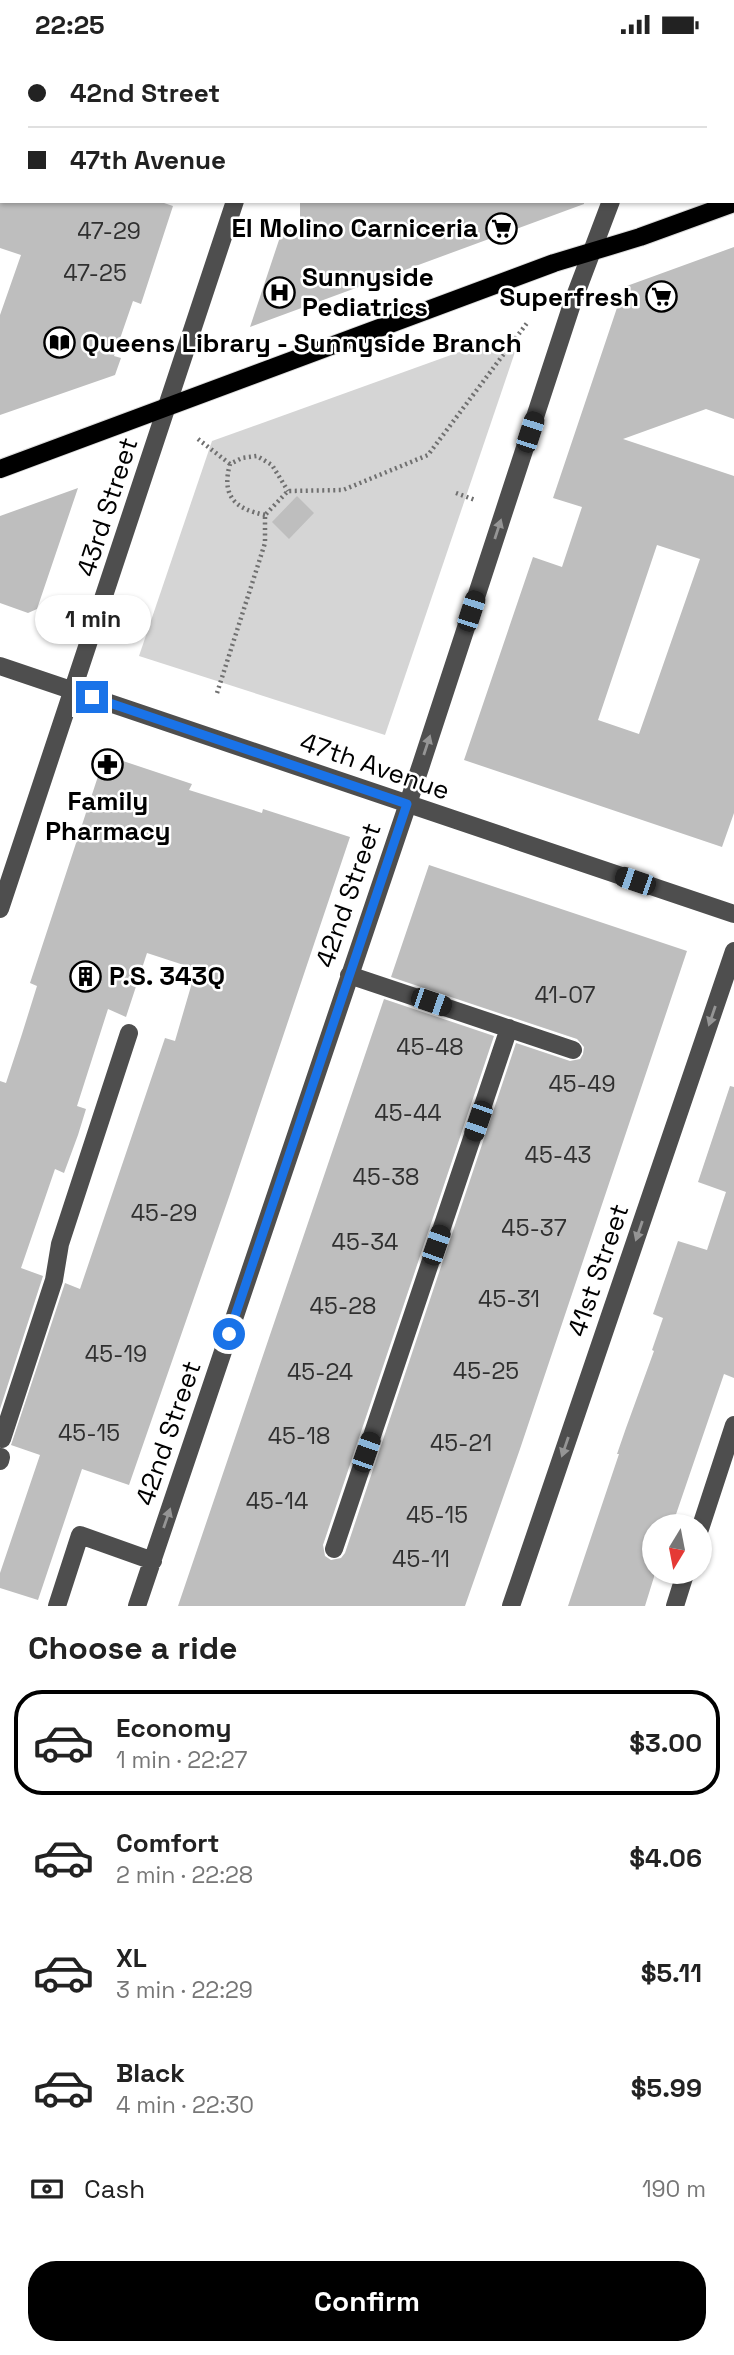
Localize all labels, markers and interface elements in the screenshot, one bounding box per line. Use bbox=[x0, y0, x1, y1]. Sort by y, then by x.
text: 22:25 bbox=[35, 8, 105, 42]
text: 42nd Street bbox=[70, 76, 220, 110]
text: 47th Avenue bbox=[70, 143, 226, 177]
place label: El Molino Carniceria bbox=[231, 211, 478, 245]
supermarket icon: El Molino Carniceria bbox=[484, 211, 518, 245]
house number: 47-29 bbox=[77, 216, 141, 246]
house number: 47-25 bbox=[63, 258, 127, 288]
place label: Sunnyside Pediatrics bbox=[302, 260, 434, 324]
hospital icon: Sunnyside Pediatrics bbox=[262, 275, 296, 309]
place label: Superfresh bbox=[500, 280, 639, 314]
supermarket icon: Superfresh bbox=[645, 280, 679, 314]
library icon: Queens Library - Sunnyside Branch bbox=[42, 326, 76, 360]
place label: Queens Library - Sunnyside Branch bbox=[82, 326, 522, 360]
car bbox=[514, 409, 547, 455]
street label: 43rd Street bbox=[69, 433, 145, 581]
one-way arrow bbox=[493, 519, 504, 540]
car bbox=[455, 588, 488, 634]
callout: 1 min bbox=[34, 595, 150, 645]
text: 1 min bbox=[65, 604, 121, 634]
route end bbox=[76, 681, 108, 713]
street label: 47th Avenue bbox=[296, 725, 454, 807]
one-way arrow bbox=[422, 735, 433, 756]
pharmacy icon: Family Pharmacy bbox=[91, 748, 125, 782]
place label: Family Pharmacy bbox=[45, 784, 171, 848]
street label: 42nd Street bbox=[307, 818, 389, 972]
car bbox=[612, 864, 659, 898]
building icon: P.S. 343Q bbox=[69, 959, 103, 993]
place label: P.S. 343Q bbox=[109, 959, 225, 993]
house number: 41-07 bbox=[534, 980, 596, 1010]
car bbox=[408, 985, 455, 1019]
one-way arrow bbox=[706, 1006, 717, 1027]
house number: 45-48 bbox=[396, 1032, 464, 1062]
house number: 45-49 bbox=[548, 1069, 616, 1099]
house number: 45-44 bbox=[374, 1098, 442, 1128]
car bbox=[462, 1098, 495, 1144]
house number: 45-43 bbox=[525, 1140, 591, 1170]
house number: 45-38 bbox=[353, 1162, 419, 1192]
house number: 45-29 bbox=[131, 1198, 197, 1228]
street label: 41st Street bbox=[559, 1199, 637, 1341]
house number: 45-37 bbox=[501, 1213, 567, 1243]
one-way arrow bbox=[633, 1221, 644, 1242]
car bbox=[420, 1222, 453, 1268]
house number: 45-34 bbox=[332, 1227, 398, 1257]
house number: 45-31 bbox=[478, 1284, 540, 1314]
house number: 45-28 bbox=[310, 1291, 376, 1321]
route start bbox=[213, 1318, 245, 1350]
house number: 45-19 bbox=[85, 1339, 147, 1369]
street label: 42nd Street bbox=[127, 1356, 209, 1510]
house number: 45-25 bbox=[453, 1356, 519, 1386]
house number: 45-24 bbox=[287, 1357, 353, 1387]
house number: 45-15 bbox=[58, 1418, 120, 1448]
house number: 45-18 bbox=[268, 1421, 330, 1451]
house number: 45-21 bbox=[430, 1428, 492, 1458]
car bbox=[350, 1429, 383, 1475]
one-way arrow bbox=[560, 1436, 570, 1457]
house number: 45-14 bbox=[246, 1486, 308, 1516]
house number: 45-15 bbox=[406, 1500, 468, 1530]
one-way arrow bbox=[162, 1508, 173, 1529]
north arrow bbox=[642, 1514, 712, 1584]
map controls bbox=[642, 1514, 712, 1584]
house number: 45-11 bbox=[392, 1544, 450, 1574]
text: Choose a ride bbox=[28, 1628, 238, 1668]
icon: car bbox=[32, 1711, 95, 1774]
text: Economy bbox=[116, 1711, 232, 1745]
text: $3.00 bbox=[629, 1726, 702, 1760]
text: 1 min · 22:27 bbox=[116, 1745, 247, 1775]
icon: car bbox=[32, 1826, 95, 1889]
text: Comfort bbox=[116, 1826, 219, 1860]
text: $4.06 bbox=[629, 1841, 702, 1875]
text: 2 min · 22:28 bbox=[116, 1860, 253, 1890]
icon: car bbox=[32, 1941, 95, 2004]
text: XL bbox=[116, 1941, 147, 1975]
text: $5.11 bbox=[641, 1956, 702, 1990]
text: 3 min · 22:29 bbox=[116, 1975, 253, 2005]
icon: car bbox=[32, 2056, 95, 2119]
text: Black bbox=[116, 2056, 185, 2090]
text: $5.99 bbox=[631, 2071, 702, 2105]
text: 4 min · 22:30 bbox=[116, 2090, 254, 2120]
icon: cash bbox=[28, 2170, 66, 2208]
text: Cash bbox=[84, 2172, 145, 2206]
text: 190 m bbox=[642, 2174, 706, 2204]
button: Confirm bbox=[28, 2261, 706, 2341]

